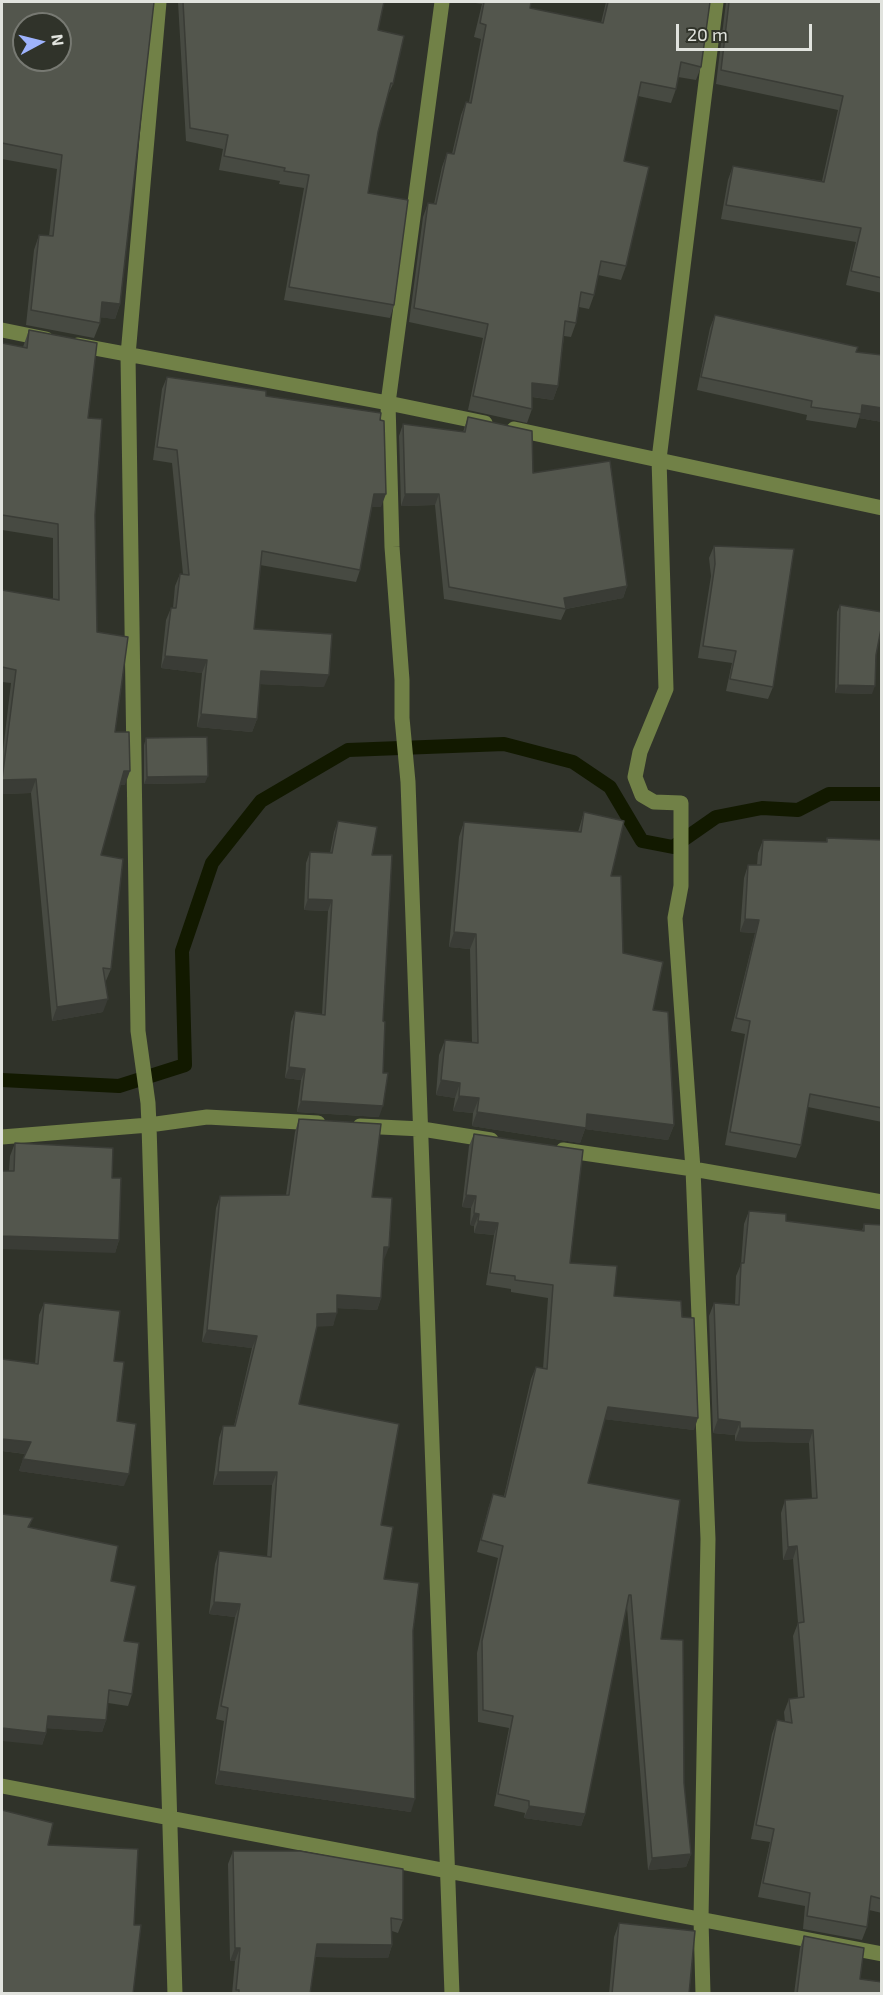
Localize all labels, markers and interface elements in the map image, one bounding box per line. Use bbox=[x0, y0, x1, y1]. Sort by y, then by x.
north arrow bbox=[12, 12, 72, 72]
scale bar bbox=[679, 12, 816, 50]
text: 20 m bbox=[687, 23, 728, 45]
text: N bbox=[48, 33, 69, 47]

